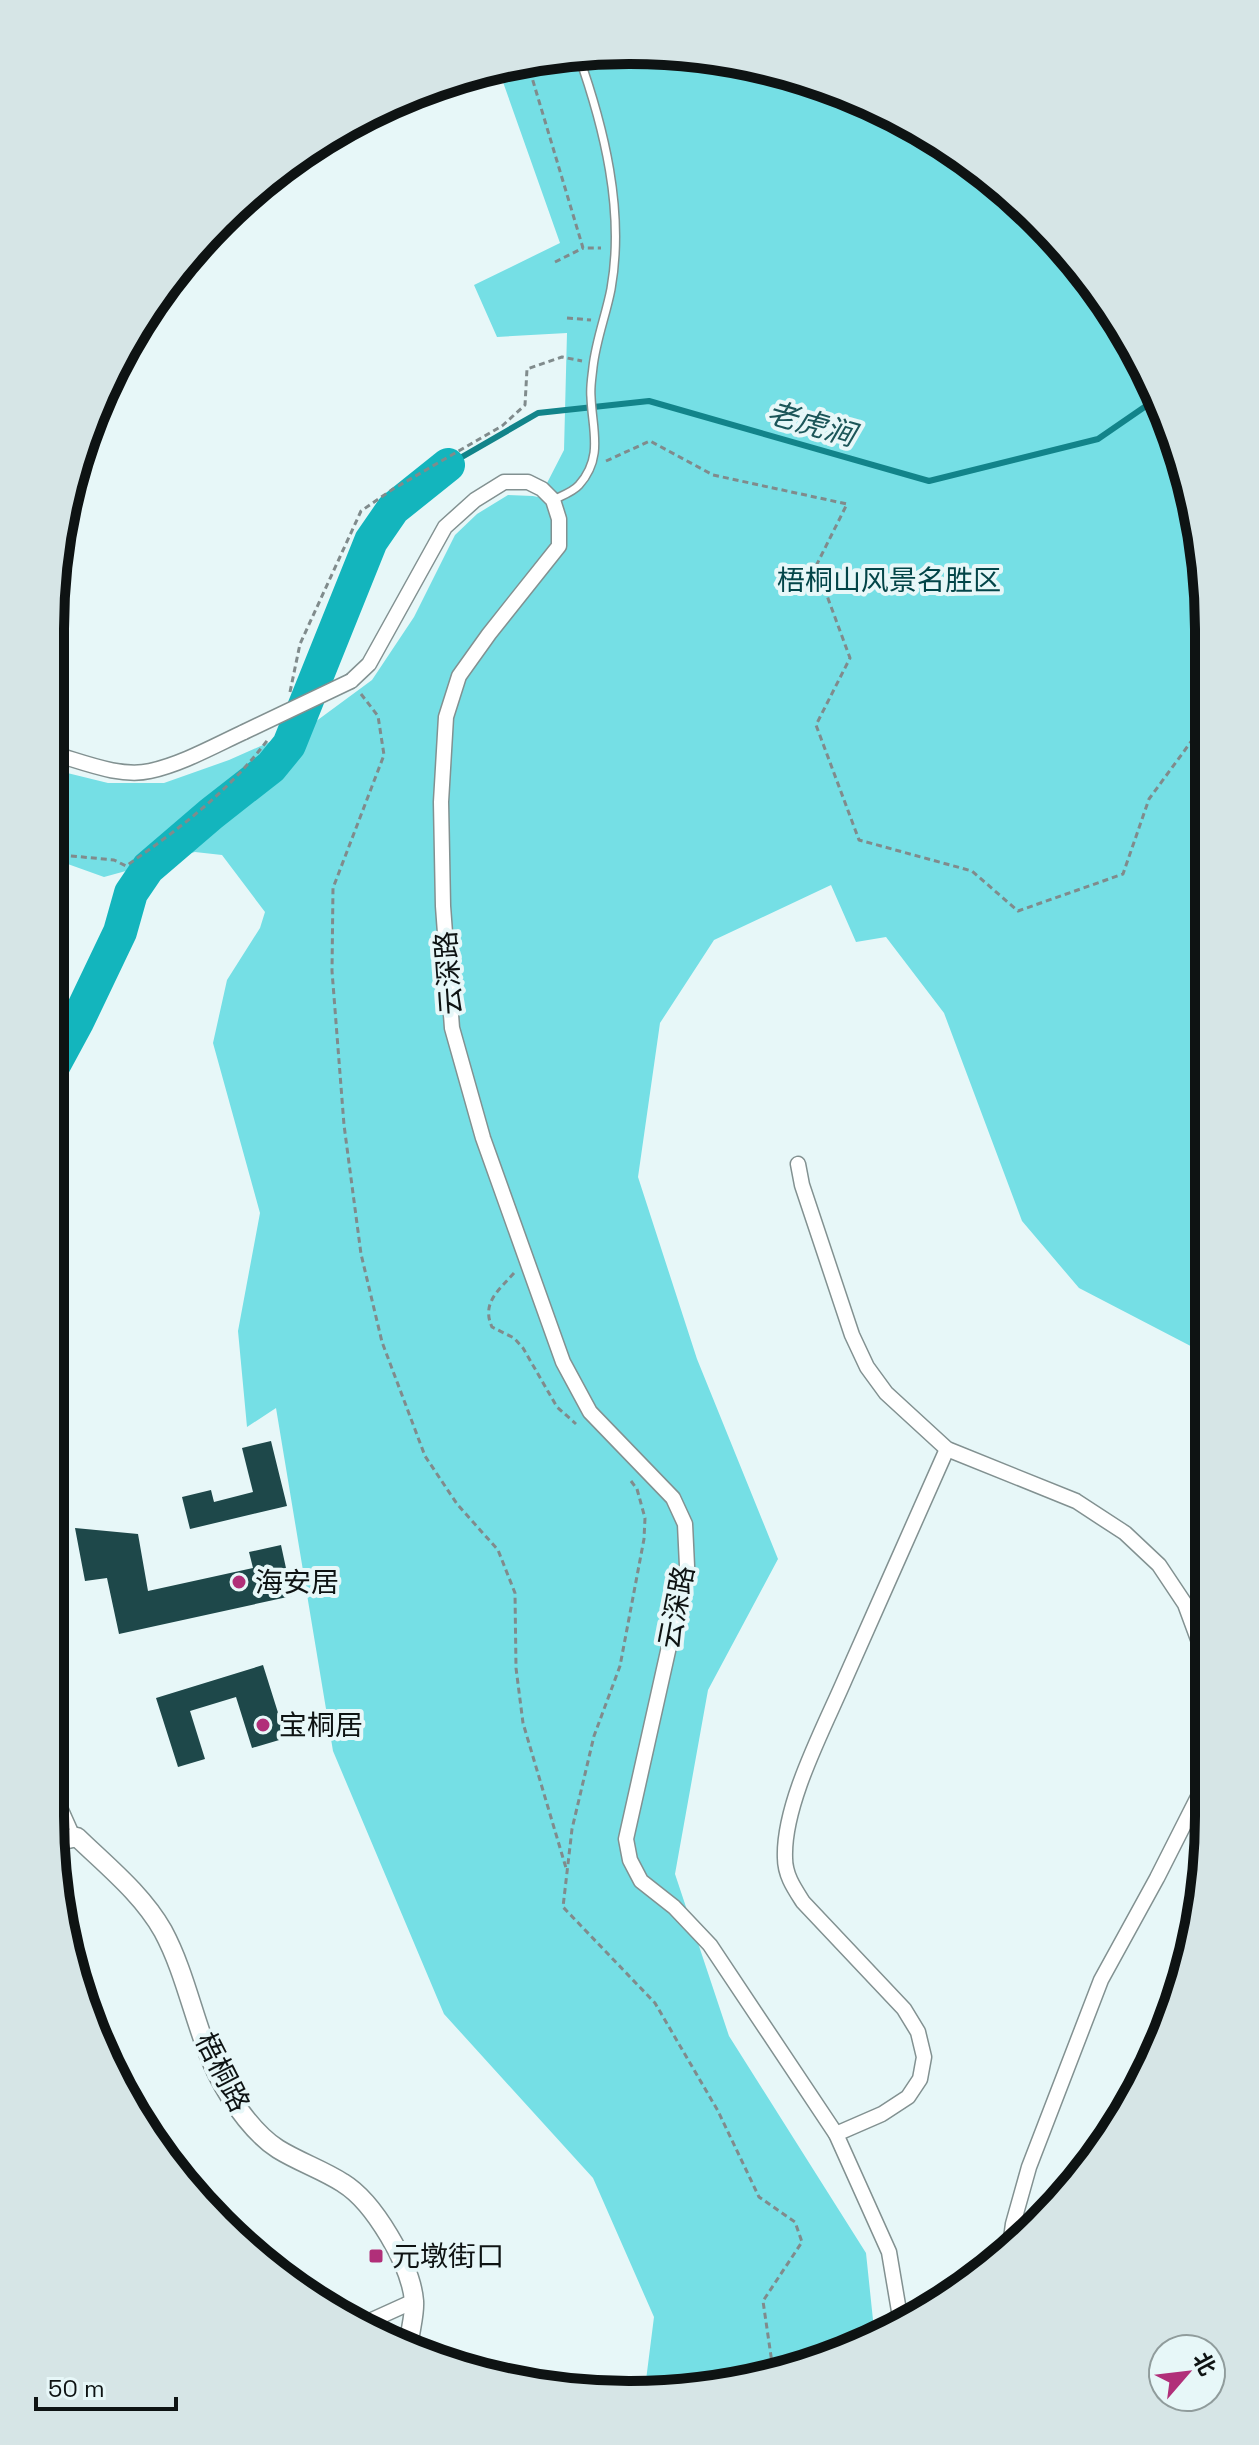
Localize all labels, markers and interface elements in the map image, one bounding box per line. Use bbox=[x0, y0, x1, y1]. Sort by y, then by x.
water label: 老虎涧 bbox=[763, 392, 864, 456]
park label: 梧桐山风景名胜区 bbox=[777, 562, 1001, 598]
street label: 云深路 bbox=[427, 930, 469, 1016]
street label: 云深路 bbox=[650, 1562, 702, 1652]
place label: 海安居 bbox=[255, 1564, 339, 1600]
marker: 海安居 bbox=[230, 1573, 248, 1591]
place label: 宝桐居 bbox=[279, 1707, 363, 1743]
marker: 宝桐居 bbox=[254, 1716, 272, 1734]
street label: 梧桐路 bbox=[188, 2026, 258, 2118]
place label: 元墩街口 bbox=[392, 2238, 504, 2274]
marker: 元墩街口 bbox=[367, 2247, 385, 2265]
north arrow bbox=[1147, 2333, 1227, 2413]
text: 北 bbox=[1187, 2347, 1222, 2380]
scale bar bbox=[36, 2361, 176, 2411]
text: 50 m bbox=[48, 2373, 105, 2404]

